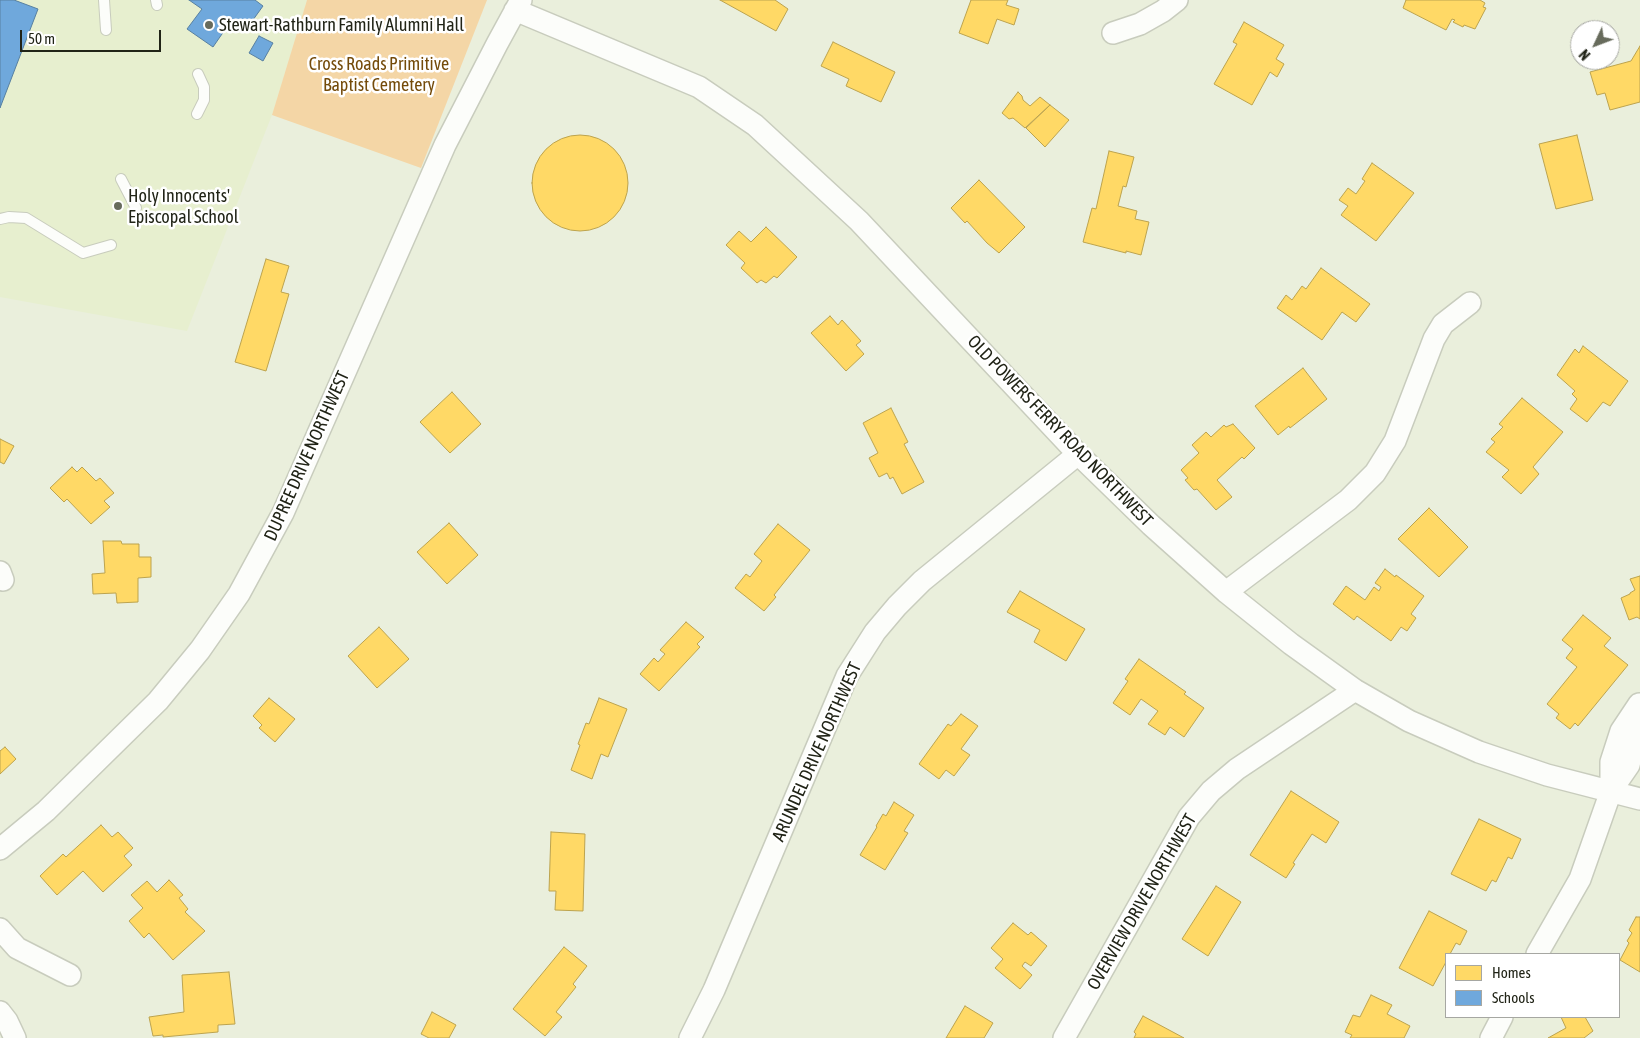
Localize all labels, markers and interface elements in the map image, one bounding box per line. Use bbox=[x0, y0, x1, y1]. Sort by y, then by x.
place label: Stewart-Rathburn Family Alumni Hall bbox=[219, 14, 464, 36]
marker: Stewart-Rathburn Family Alumni Hall bbox=[203, 19, 215, 31]
scale bar bbox=[22, 20, 164, 52]
north arrow bbox=[1570, 20, 1620, 70]
text: 50 m bbox=[28, 30, 55, 47]
text: N bbox=[1576, 46, 1593, 63]
park label: Cross Roads Primitive Baptist Cemetery bbox=[309, 53, 449, 96]
place label: Holy Innocents' Episcopal School bbox=[128, 185, 239, 228]
marker: Holy Innocents' Episcopal School bbox=[112, 200, 124, 212]
street label: OLD POWERS FERRY ROAD NORTHWEST bbox=[963, 331, 1157, 531]
street label: DUPREE DRIVE NORTHWEST bbox=[260, 368, 354, 544]
street label: ARUNDEL DRIVE NORTHWEST bbox=[768, 659, 866, 845]
street label: OVERVIEW DRIVE NORTHWEST bbox=[1083, 810, 1201, 994]
legend bbox=[1445, 953, 1620, 1018]
text: Homes bbox=[1492, 964, 1531, 981]
text: Schools bbox=[1492, 989, 1535, 1006]

